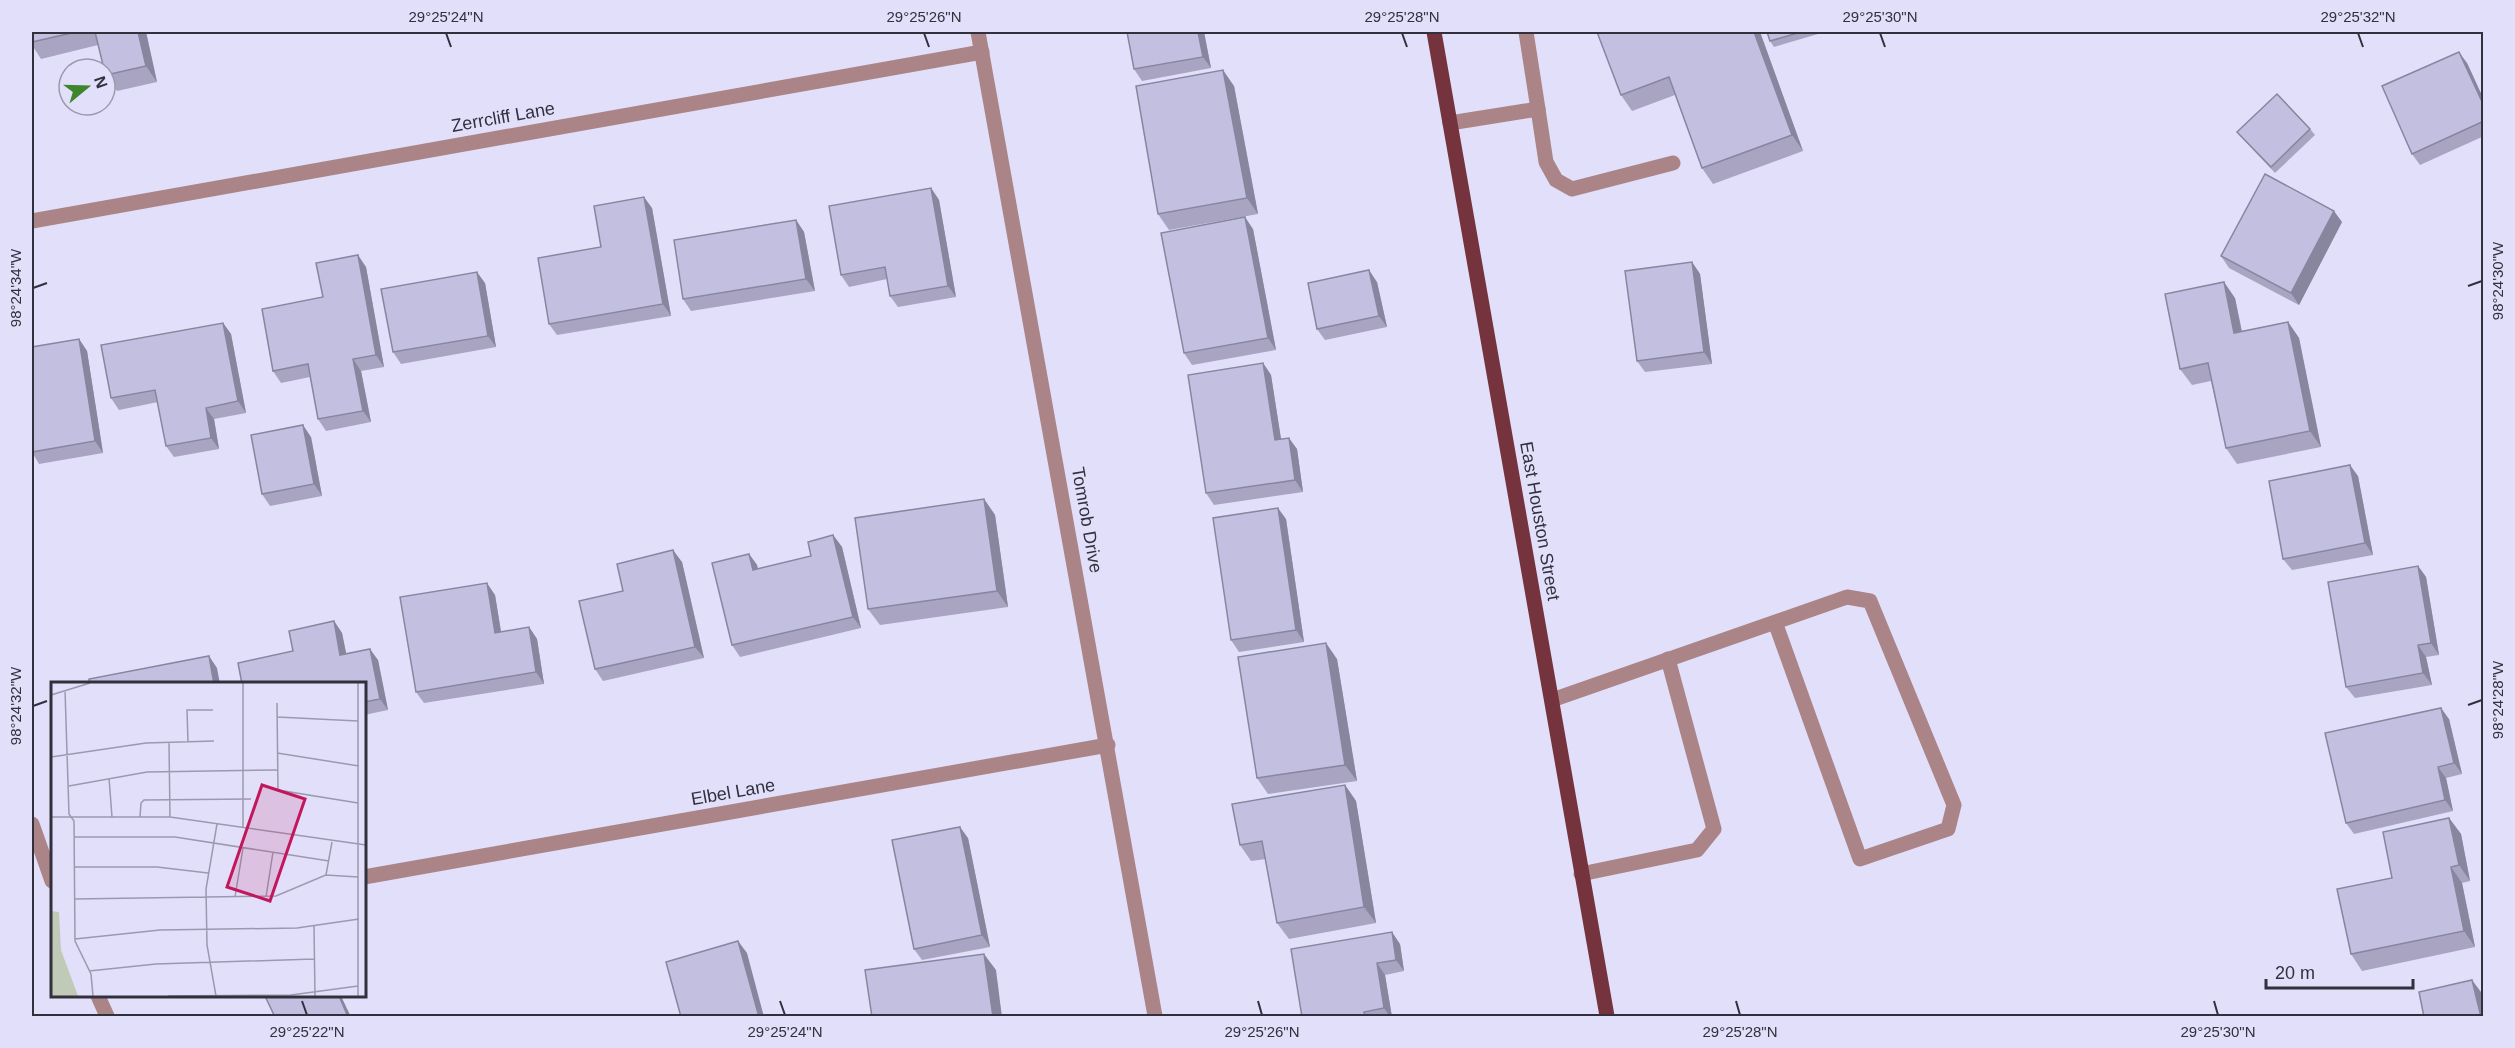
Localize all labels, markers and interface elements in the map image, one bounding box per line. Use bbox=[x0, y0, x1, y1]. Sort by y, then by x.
text: 29°25'24"N bbox=[408, 8, 484, 25]
text: 29°25'26"N bbox=[886, 8, 962, 25]
text: 29°25'28"N bbox=[1364, 8, 1440, 25]
text: 29°25'30"N bbox=[1842, 8, 1918, 25]
text: 29°25'32"N bbox=[2320, 8, 2396, 25]
north arrow bbox=[57, 57, 117, 117]
text: N bbox=[91, 74, 111, 91]
street label: Zerrcliff Lane bbox=[450, 98, 556, 136]
text: 98°24'30"W bbox=[2489, 241, 2506, 320]
text: 98°24'34"W bbox=[7, 248, 24, 327]
street label: East Houston Street bbox=[1516, 440, 1564, 602]
street label: Tomrob Drive bbox=[1068, 466, 1106, 574]
text: 98°24'28"W bbox=[2489, 660, 2506, 739]
text: 98°24'32"W bbox=[7, 666, 24, 745]
inset map bbox=[51, 682, 366, 997]
street label: Elbel Lane bbox=[689, 775, 777, 809]
scale bar bbox=[2266, 952, 2413, 990]
text: 20 m bbox=[2275, 963, 2315, 983]
text: 29°25'22"N bbox=[269, 1023, 345, 1040]
text: 29°25'24"N bbox=[747, 1023, 823, 1040]
text: 29°25'26"N bbox=[1224, 1023, 1300, 1040]
text: 29°25'28"N bbox=[1702, 1023, 1778, 1040]
text: 29°25'30"N bbox=[2180, 1023, 2256, 1040]

